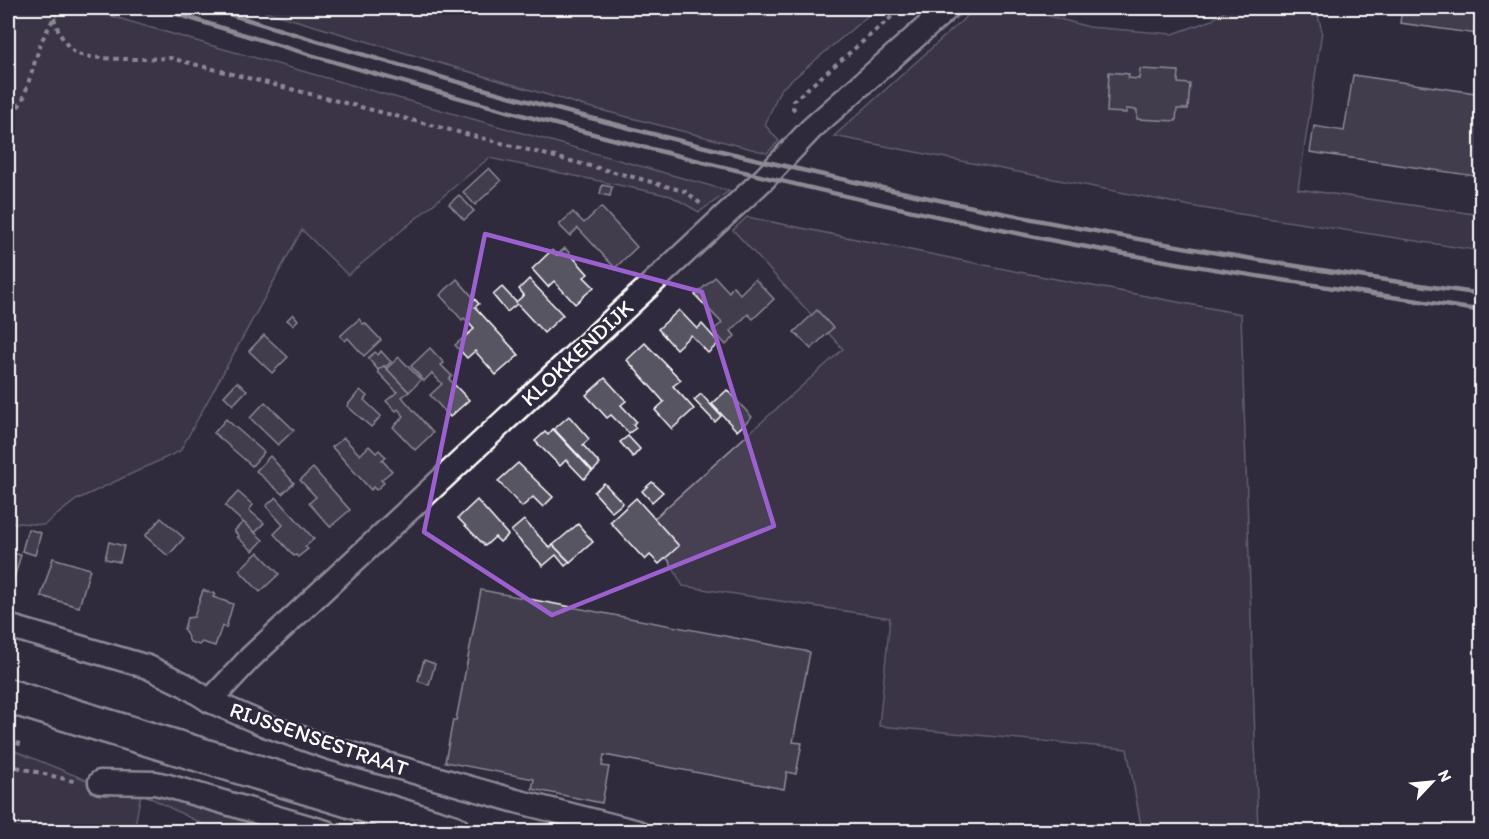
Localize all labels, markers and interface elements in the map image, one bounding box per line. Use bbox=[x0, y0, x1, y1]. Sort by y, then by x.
street label: KLOKKENDIJK bbox=[515, 294, 639, 412]
street label: RIJSSENSESTRAAT bbox=[226, 696, 412, 782]
north arrow bbox=[1402, 752, 1462, 812]
text: N bbox=[1434, 767, 1456, 785]

